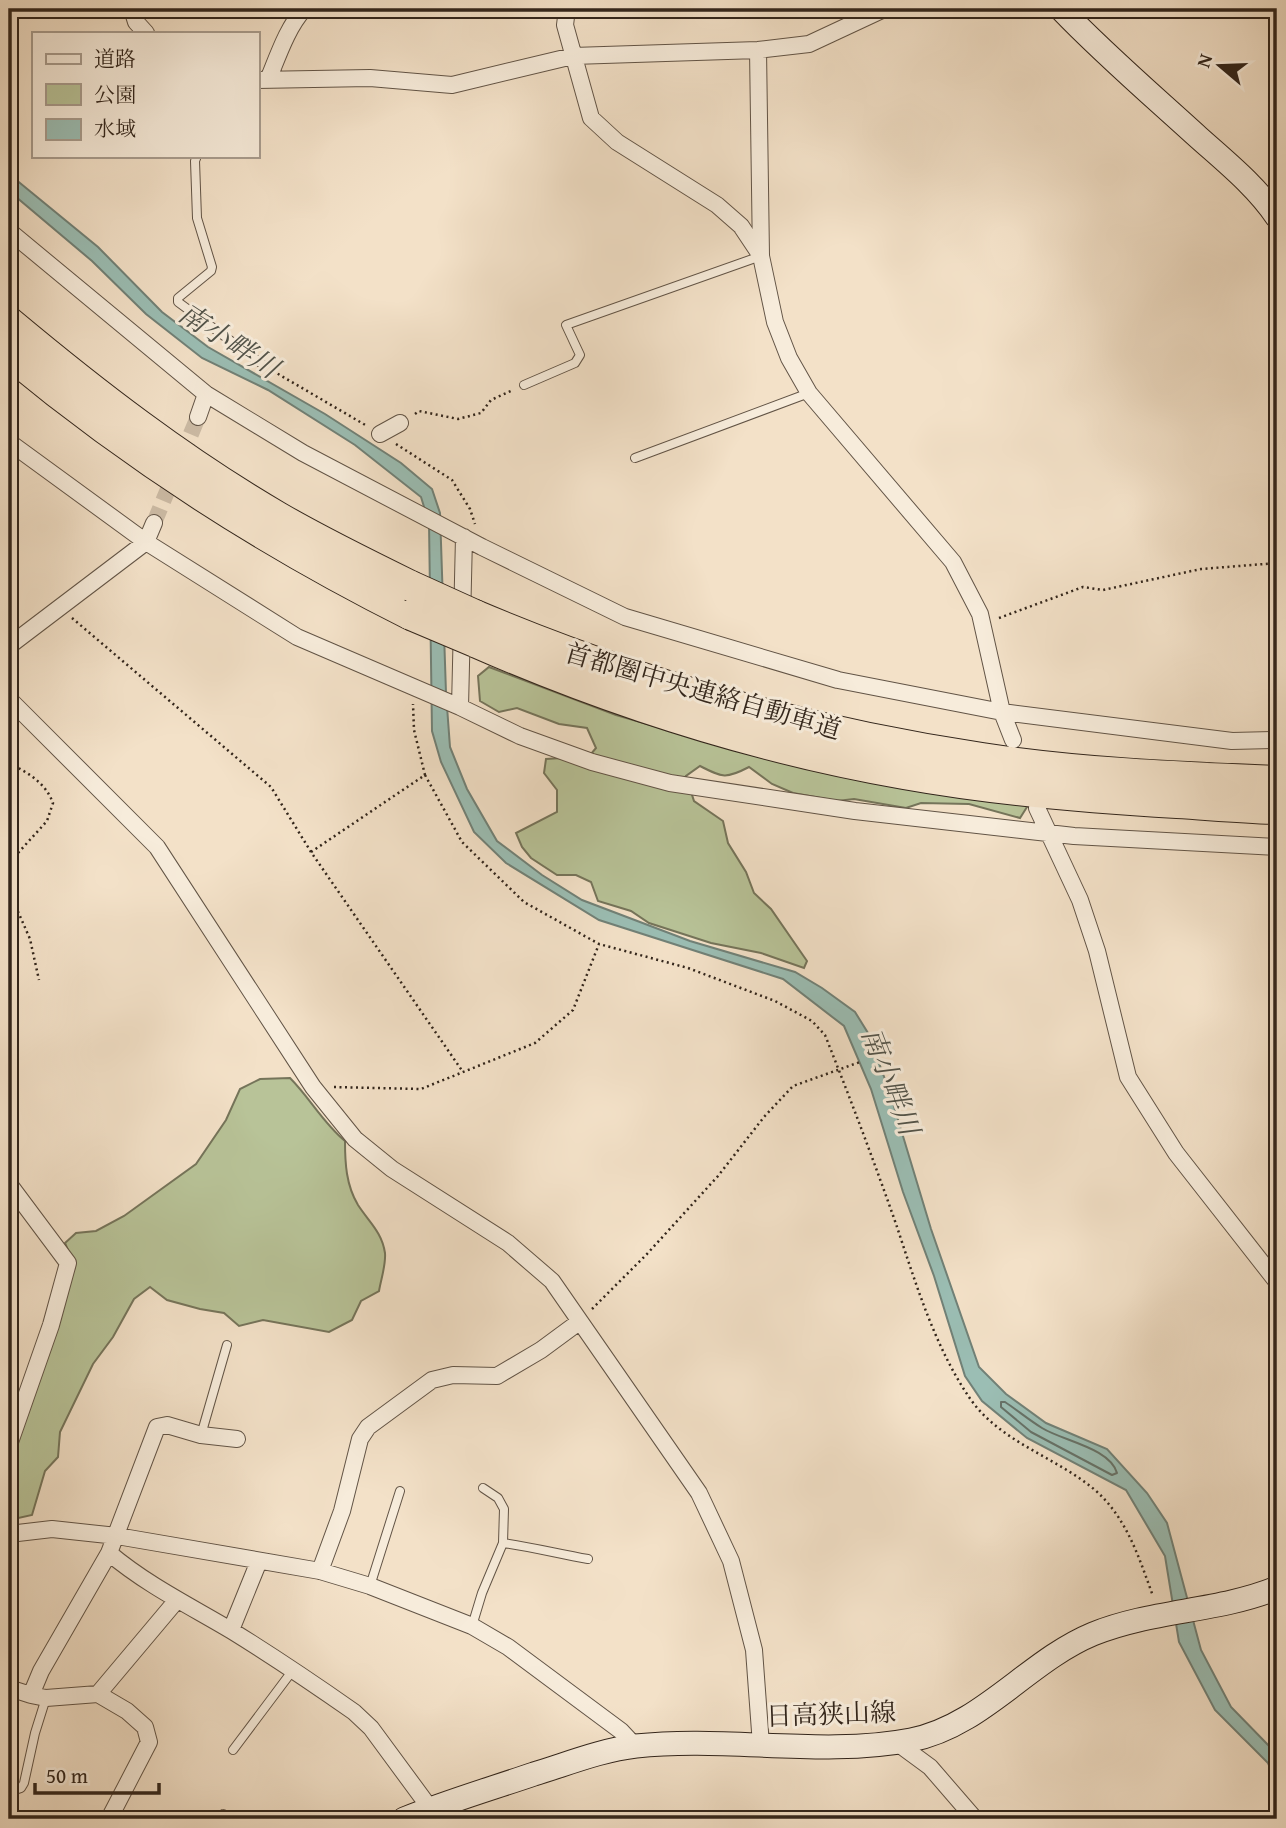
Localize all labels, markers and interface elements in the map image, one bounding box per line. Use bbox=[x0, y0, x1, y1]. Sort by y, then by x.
legend bbox=[32, 32, 259, 158]
north arrow bbox=[1184, 32, 1254, 102]
text: 道路 bbox=[94, 43, 136, 74]
text: N bbox=[1189, 50, 1219, 71]
text: 公園 bbox=[94, 79, 136, 110]
text: 水域 bbox=[94, 113, 136, 144]
water label: 南小畔川 bbox=[171, 292, 290, 389]
street label: 首都圏中央連絡自動車道 bbox=[560, 632, 846, 749]
water label: 南小畔川 bbox=[852, 1021, 932, 1143]
street label: 日高狭山線 bbox=[765, 1692, 897, 1735]
scale bar bbox=[35, 1751, 159, 1795]
text: 50 m bbox=[46, 1760, 88, 1791]

